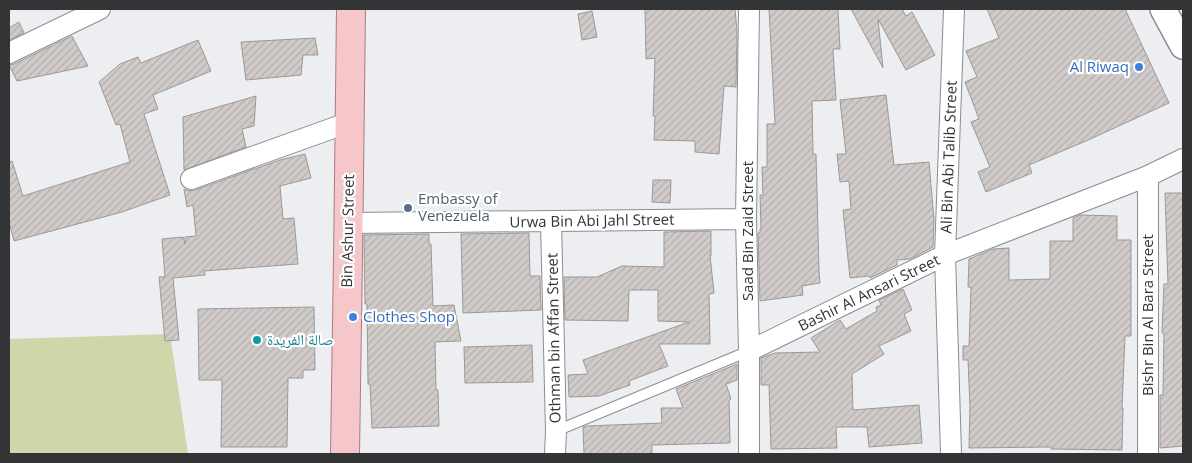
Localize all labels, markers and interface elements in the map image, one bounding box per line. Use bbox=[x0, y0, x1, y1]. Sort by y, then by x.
place label: Al Riwaq bbox=[1070, 56, 1129, 76]
marker: Al Riwaq bbox=[1133, 61, 1145, 73]
street label: Ali Bin Abi Talib Street bbox=[935, 80, 961, 234]
street label: Saad Bin Zaid Street bbox=[737, 161, 757, 301]
street label: Bin Ashur Street bbox=[336, 174, 358, 288]
place label: Embassy of Venezuela bbox=[418, 188, 498, 225]
marker: Embassy of Venezuela bbox=[402, 202, 414, 214]
street label: Urwa Bin Abi Jahl Street bbox=[509, 209, 675, 231]
street label: Bishr Bin Al Bara Street bbox=[1137, 234, 1157, 396]
street label: Bashir Al Ansari Street bbox=[794, 249, 943, 335]
street label: Othman bin Affan Street bbox=[542, 253, 564, 423]
place label: Clothes Shop bbox=[363, 306, 455, 326]
marker: Clothes Shop bbox=[347, 311, 359, 323]
place label: صالة الفريدة bbox=[267, 329, 333, 349]
marker: صالة الفريدة bbox=[251, 334, 263, 346]

